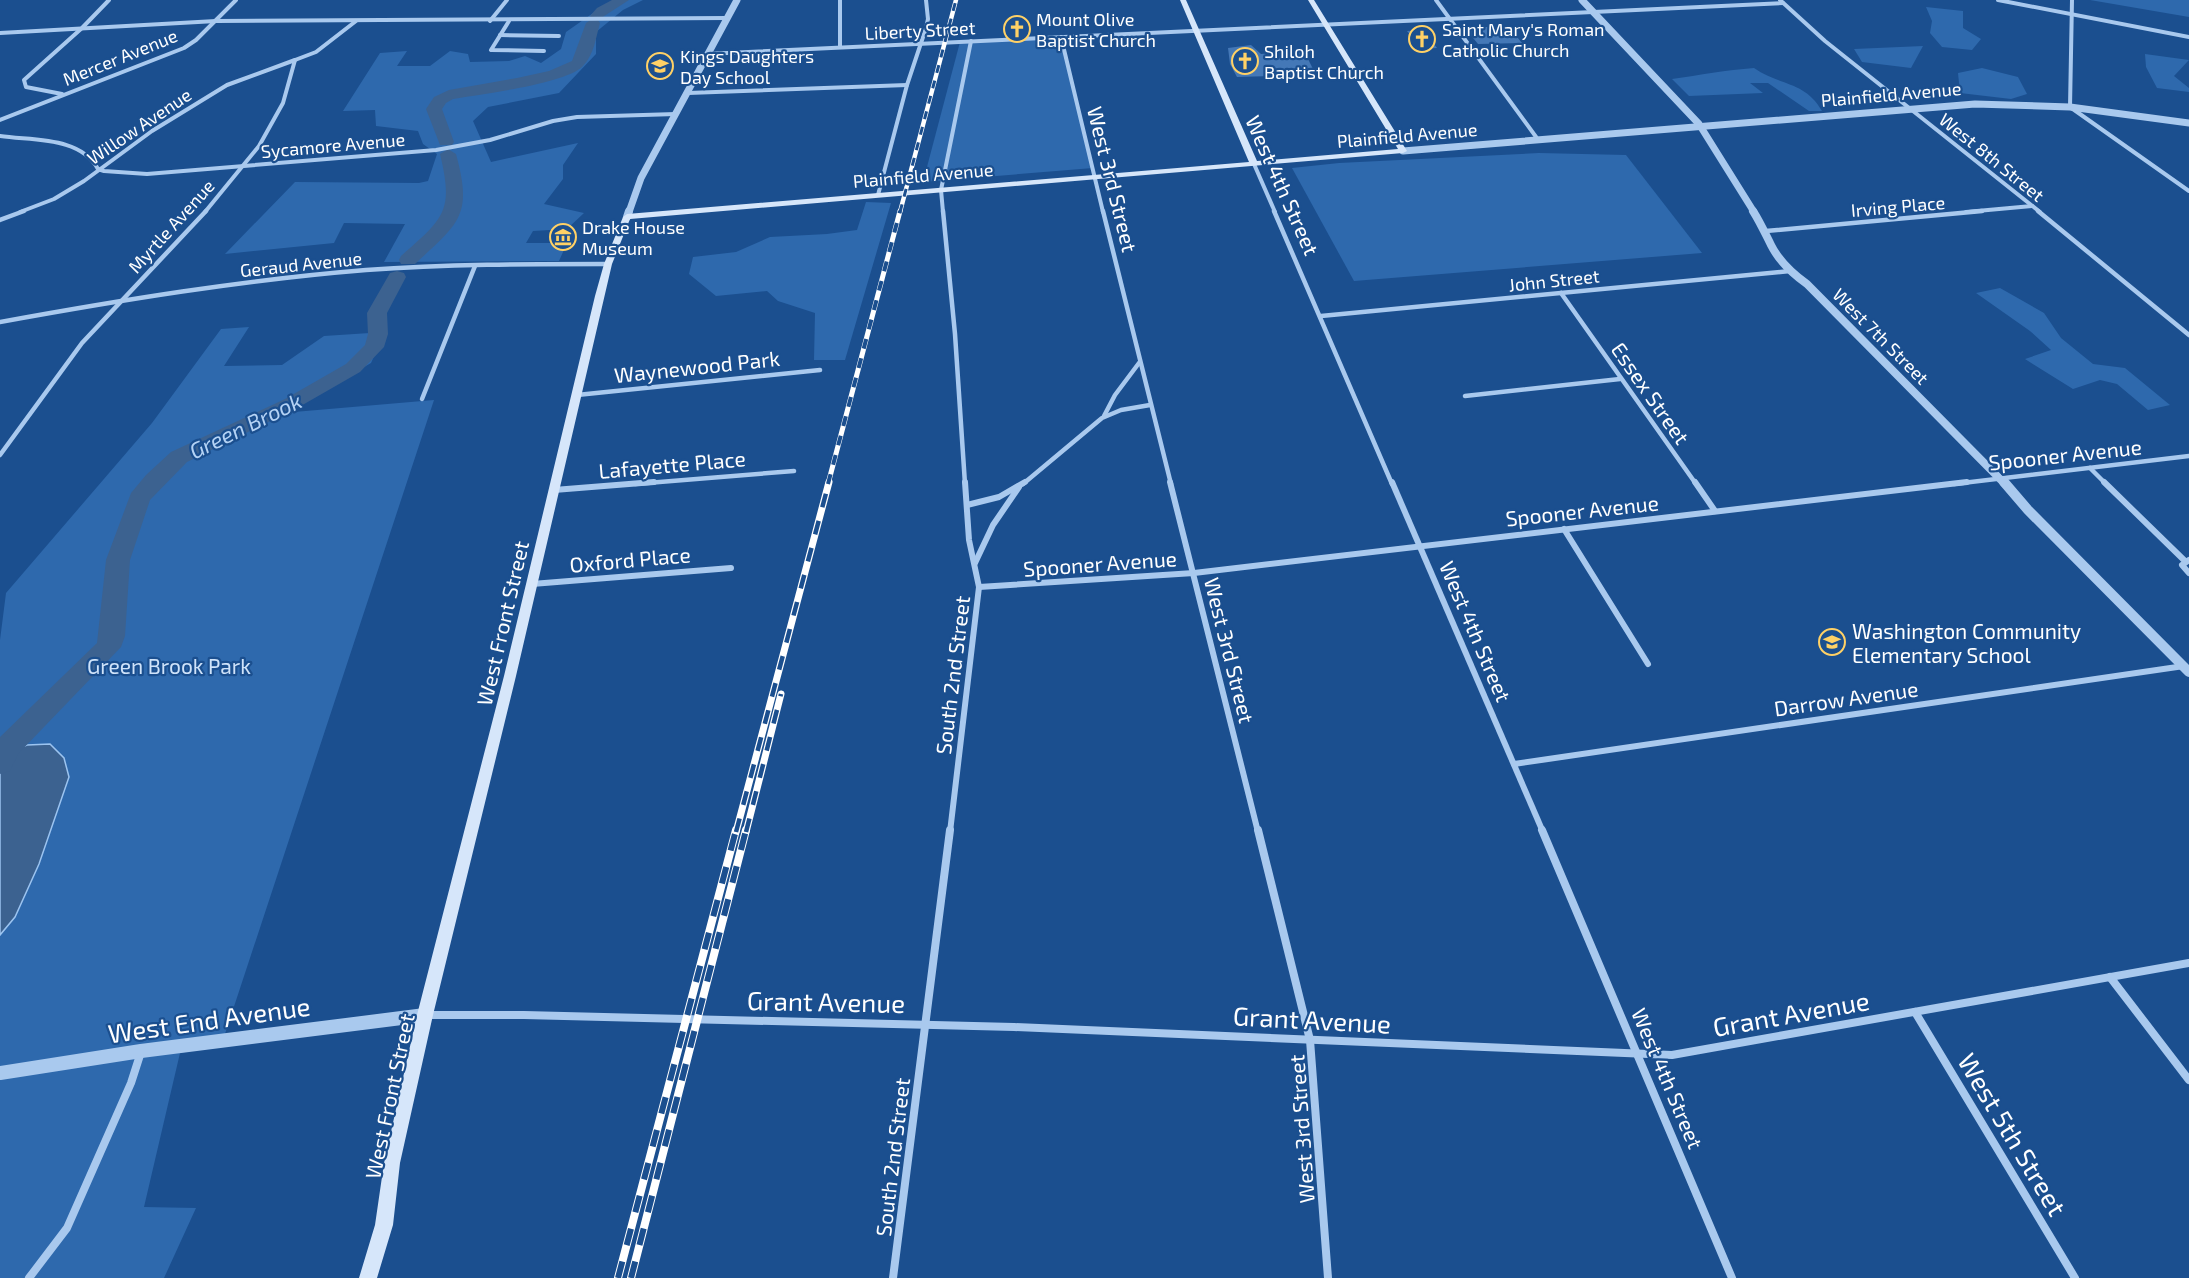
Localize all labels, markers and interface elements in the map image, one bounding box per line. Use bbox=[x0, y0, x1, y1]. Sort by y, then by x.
place label: Mount Olive Baptist Church bbox=[1036, 8, 1156, 51]
church icon: Mount Olive Baptist Church bbox=[1002, 14, 1032, 44]
street label: Liberty Street bbox=[864, 16, 976, 44]
place label: Saint Mary's Roman Catholic Church bbox=[1442, 18, 1604, 61]
street label: Mercer Avenue bbox=[60, 24, 180, 90]
church icon: Saint Mary's Roman Catholic Church bbox=[1407, 24, 1437, 54]
place label: Shiloh Baptist Church bbox=[1264, 40, 1384, 83]
place label: Kings Daughters Day School bbox=[680, 45, 814, 88]
church icon: Shiloh Baptist Church bbox=[1230, 46, 1260, 76]
school or university icon: Kings Daughters Day School bbox=[645, 51, 675, 81]
street label: Plainfield Avenue bbox=[1820, 77, 1962, 111]
street label: Willow Avenue bbox=[83, 83, 195, 169]
street label: West 3rd Street bbox=[1083, 104, 1143, 254]
street label: West 8th Street bbox=[1935, 108, 2049, 206]
street label: West 4th Street bbox=[1241, 111, 1325, 259]
street label: Plainfield Avenue bbox=[1336, 118, 1478, 152]
street label: Sycamore Avenue bbox=[260, 128, 406, 162]
street label: Plainfield Avenue bbox=[852, 158, 994, 192]
street label: Myrtle Avenue bbox=[123, 175, 219, 277]
street label: Irving Place bbox=[1850, 191, 1946, 221]
place label: Drake House Museum bbox=[582, 216, 685, 259]
museum icon: Drake House Museum bbox=[548, 222, 578, 252]
street label: Geraud Avenue bbox=[239, 247, 363, 281]
street label: John Street bbox=[1507, 264, 1601, 296]
street label: West 7th Street bbox=[1828, 283, 1934, 389]
street label: Essex Street bbox=[1607, 337, 1695, 449]
street label: Waynewood Park bbox=[613, 345, 781, 387]
water label: Green Brook bbox=[184, 387, 306, 463]
street label: Spooner Avenue bbox=[1987, 434, 2143, 474]
street label: Lafayette Place bbox=[597, 445, 747, 483]
street label: Spooner Avenue bbox=[1504, 490, 1660, 530]
street label: West Front Street bbox=[471, 538, 533, 708]
street label: Oxford Place bbox=[568, 541, 692, 577]
street label: Spooner Avenue bbox=[1022, 545, 1178, 581]
street label: West 4th Street bbox=[1435, 557, 1517, 705]
street label: West 3rd Street bbox=[1200, 575, 1260, 725]
street label: South 2nd Street bbox=[930, 594, 974, 756]
place label: Washington Community Elementary School bbox=[1852, 618, 2081, 667]
school or university icon: Washington Community Elementary School bbox=[1817, 627, 1847, 657]
park label: Green Brook Park bbox=[87, 653, 251, 678]
street label: Darrow Avenue bbox=[1772, 676, 1920, 720]
street label: Grant Avenue bbox=[747, 984, 905, 1018]
street label: Grant Avenue bbox=[1710, 984, 1872, 1042]
street label: West End Avenue bbox=[106, 989, 312, 1049]
street label: Grant Avenue bbox=[1232, 999, 1392, 1039]
street label: West 4th Street bbox=[1627, 1004, 1709, 1152]
street label: West Front Street bbox=[359, 1011, 419, 1181]
street label: West 5th Street bbox=[1952, 1047, 2074, 1221]
street label: West 3rd Street bbox=[1283, 1054, 1319, 1204]
street label: South 2nd Street bbox=[870, 1076, 914, 1238]

